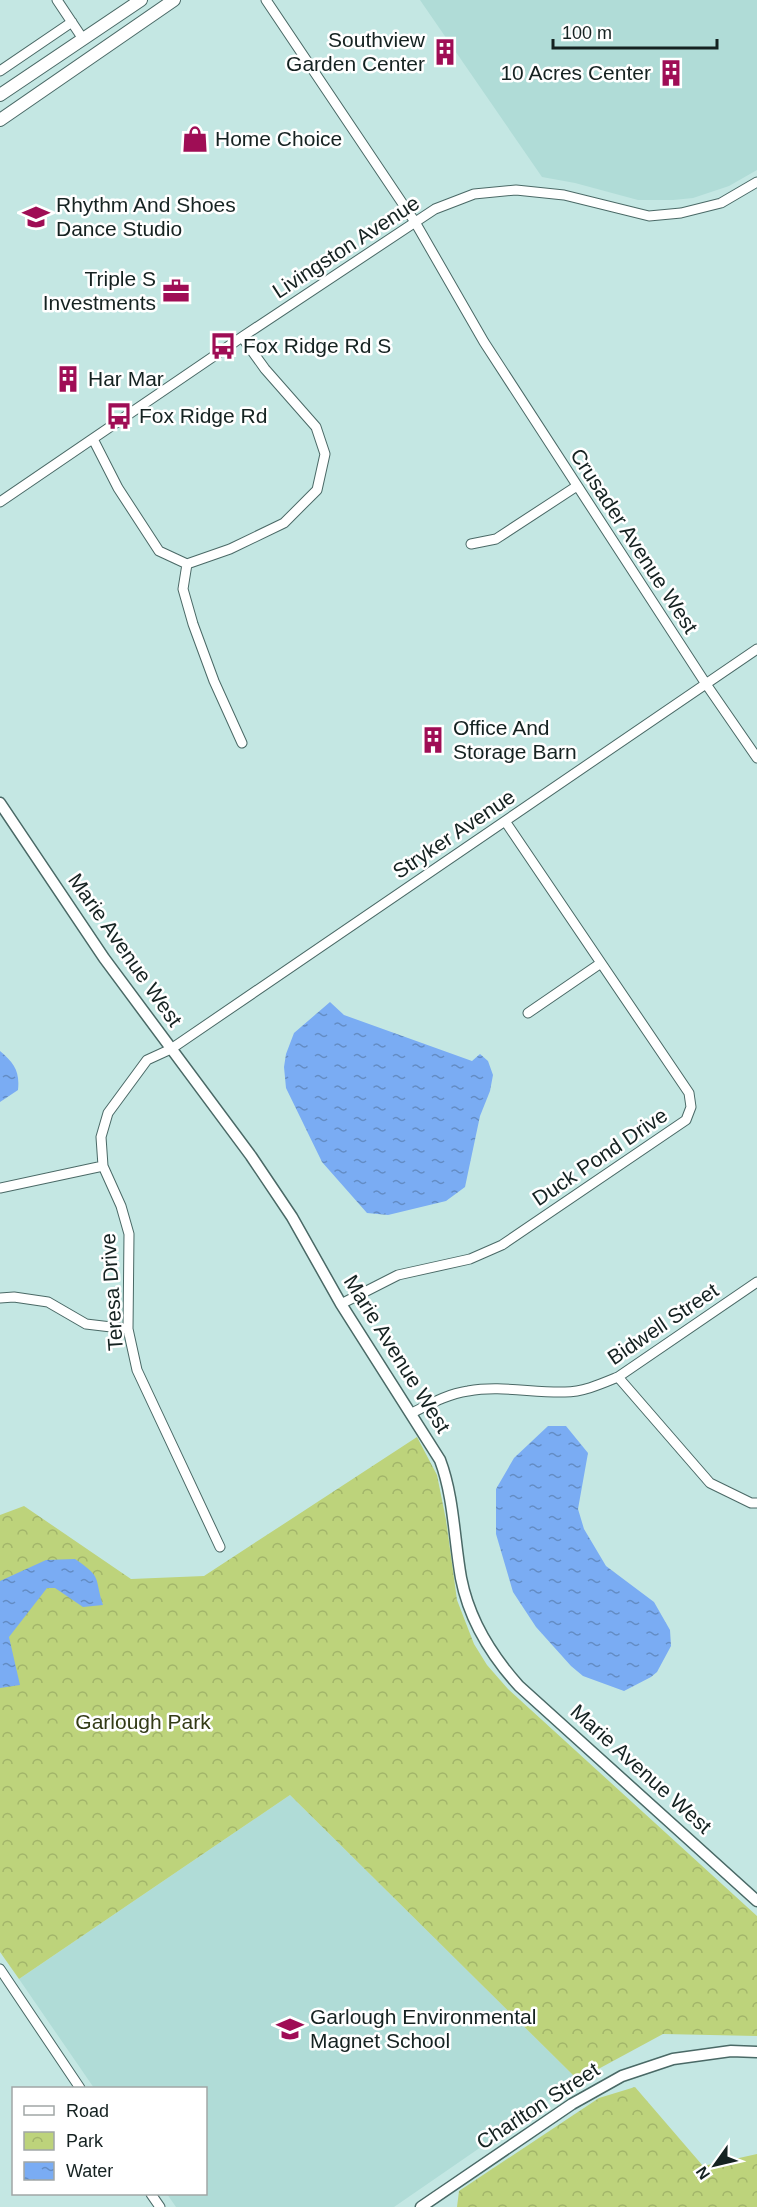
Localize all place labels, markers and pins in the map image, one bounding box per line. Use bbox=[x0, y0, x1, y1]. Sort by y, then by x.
place label: Southview Garden Center bbox=[286, 28, 426, 75]
building icon: Southview Garden Center bbox=[430, 37, 460, 67]
building icon: 10 Acres Center bbox=[656, 58, 686, 88]
place label: 10 Acres Center bbox=[500, 61, 651, 84]
shop icon: Home Choice bbox=[180, 124, 210, 154]
place label: Home Choice bbox=[215, 127, 342, 150]
place label: Rhythm And Shoes Dance Studio bbox=[56, 193, 236, 240]
school or university icon: Rhythm And Shoes Dance Studio bbox=[21, 202, 51, 232]
place label: Triple S Investments bbox=[43, 267, 156, 314]
office icon: Triple S Investments bbox=[161, 276, 191, 306]
bus stop icon: Fox Ridge Rd S bbox=[208, 331, 238, 361]
place label: Fox Ridge Rd S bbox=[243, 334, 391, 357]
building icon: Har Mar bbox=[53, 364, 83, 394]
place label: Har Mar bbox=[88, 367, 164, 390]
bus stop icon: Fox Ridge Rd bbox=[104, 401, 134, 431]
place label: Fox Ridge Rd bbox=[139, 404, 267, 427]
place label: Office And Storage Barn bbox=[453, 716, 577, 763]
building icon: Office And Storage Barn bbox=[418, 725, 448, 755]
place label: Garlough Environmental Magnet School bbox=[310, 2005, 536, 2052]
school or university icon: Garlough Environmental Magnet School bbox=[275, 2014, 305, 2044]

